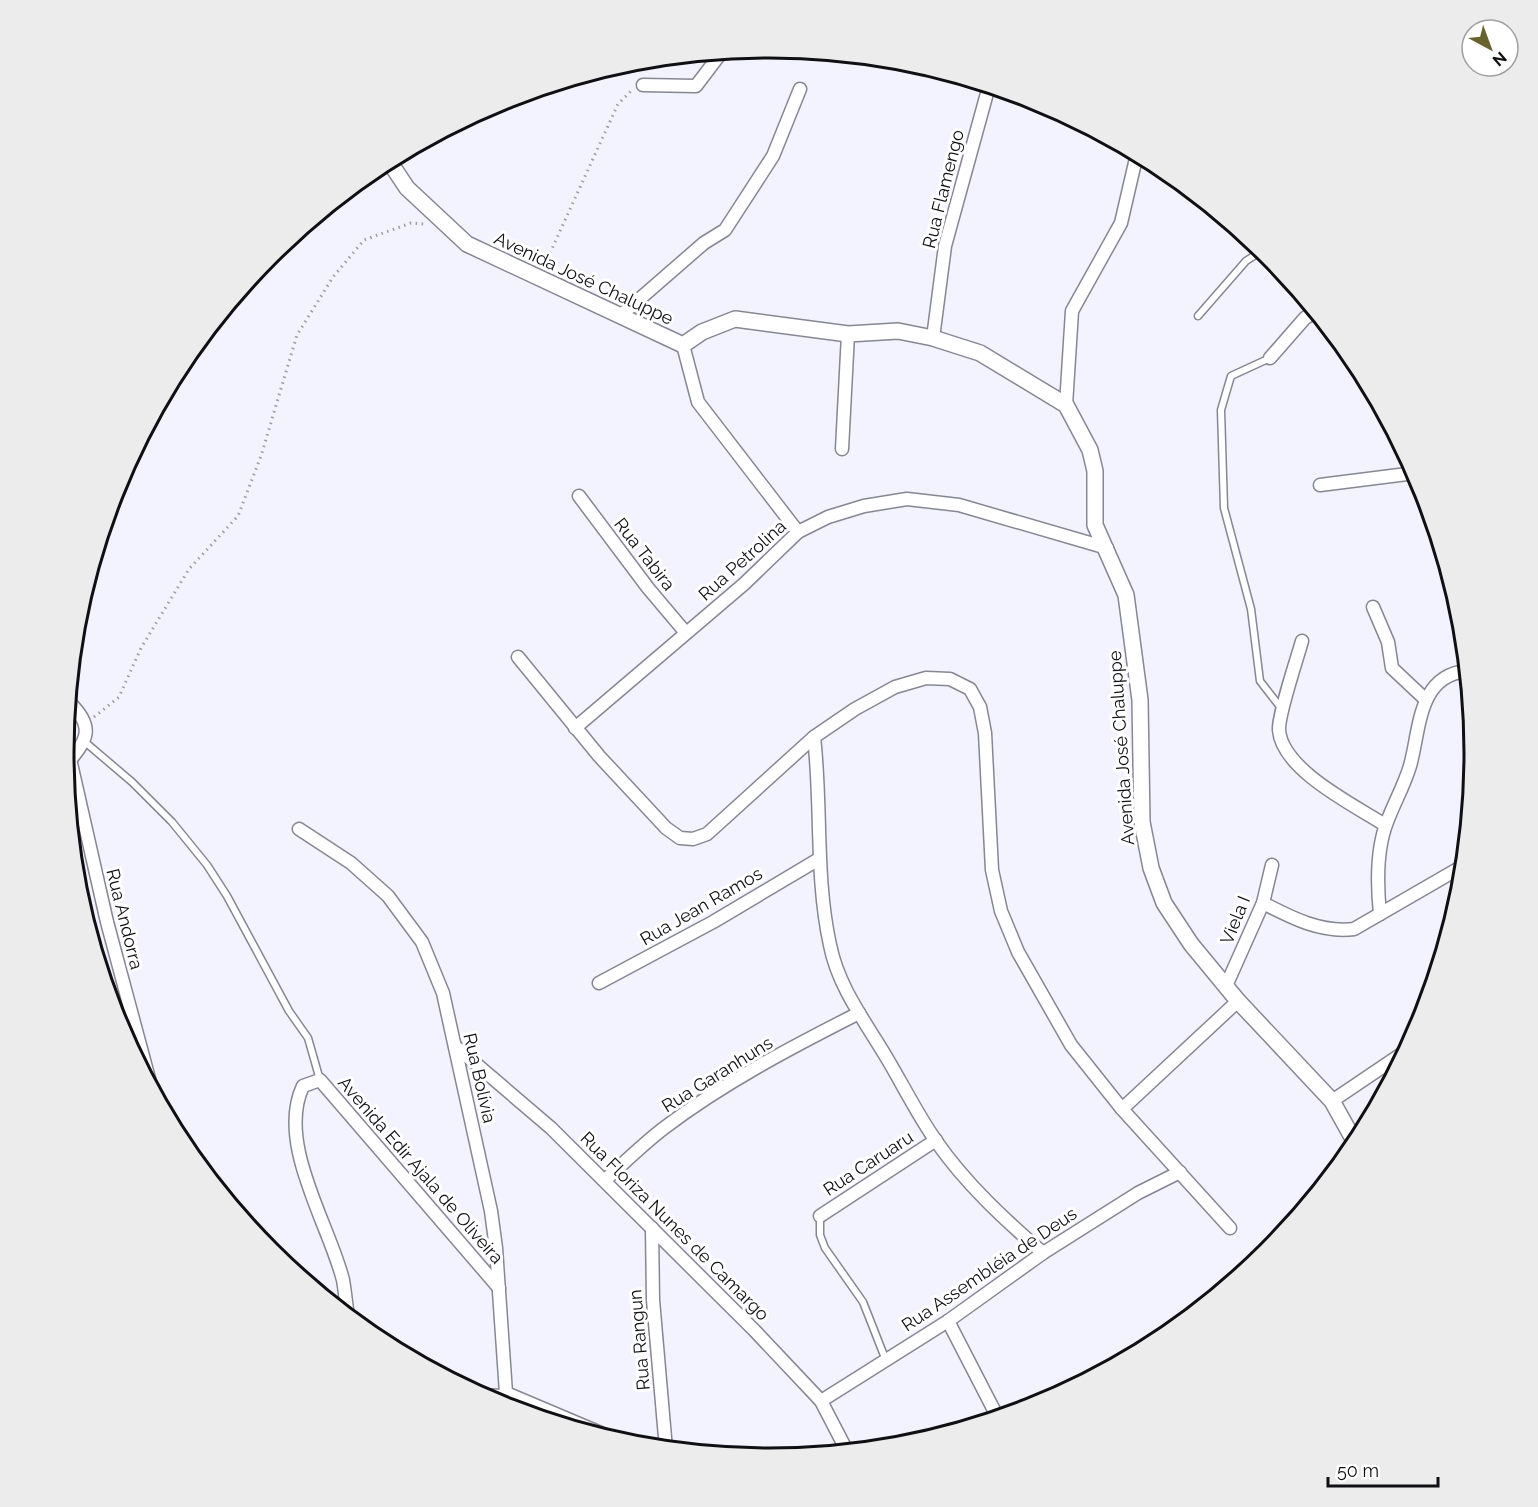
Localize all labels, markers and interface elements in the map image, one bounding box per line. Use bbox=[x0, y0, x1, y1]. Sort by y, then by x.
north arrow bbox=[1460, 18, 1520, 78]
text: N bbox=[1489, 48, 1510, 70]
street label: Rua Flamengo bbox=[918, 127, 968, 250]
street label: Avenida José Chaluppe bbox=[491, 227, 677, 329]
street label: Rua Tabira bbox=[610, 514, 680, 594]
street label: Rua Petrolina bbox=[694, 515, 790, 605]
street label: Avenida José Chaluppe bbox=[1104, 650, 1138, 846]
street label: Rua Jean Ramos bbox=[636, 862, 766, 949]
street label: Rua Andorra bbox=[102, 866, 148, 972]
street label: Viela I bbox=[1216, 893, 1254, 947]
street label: Rua Bolívia bbox=[459, 1031, 501, 1125]
street label: Rua Garanhuns bbox=[658, 1031, 776, 1116]
street label: Avenida Edir Ajala de Oliveira bbox=[334, 1072, 508, 1268]
street label: Rua Caruaru bbox=[819, 1126, 917, 1200]
street label: Rua Floriza Nunes de Camargo bbox=[576, 1127, 774, 1325]
street label: Rua Assembléia de Deus bbox=[897, 1202, 1081, 1336]
street label: Rua Rangun bbox=[624, 1289, 654, 1391]
scale bar bbox=[1328, 1450, 1438, 1488]
text: 50 m bbox=[1337, 1460, 1379, 1481]

